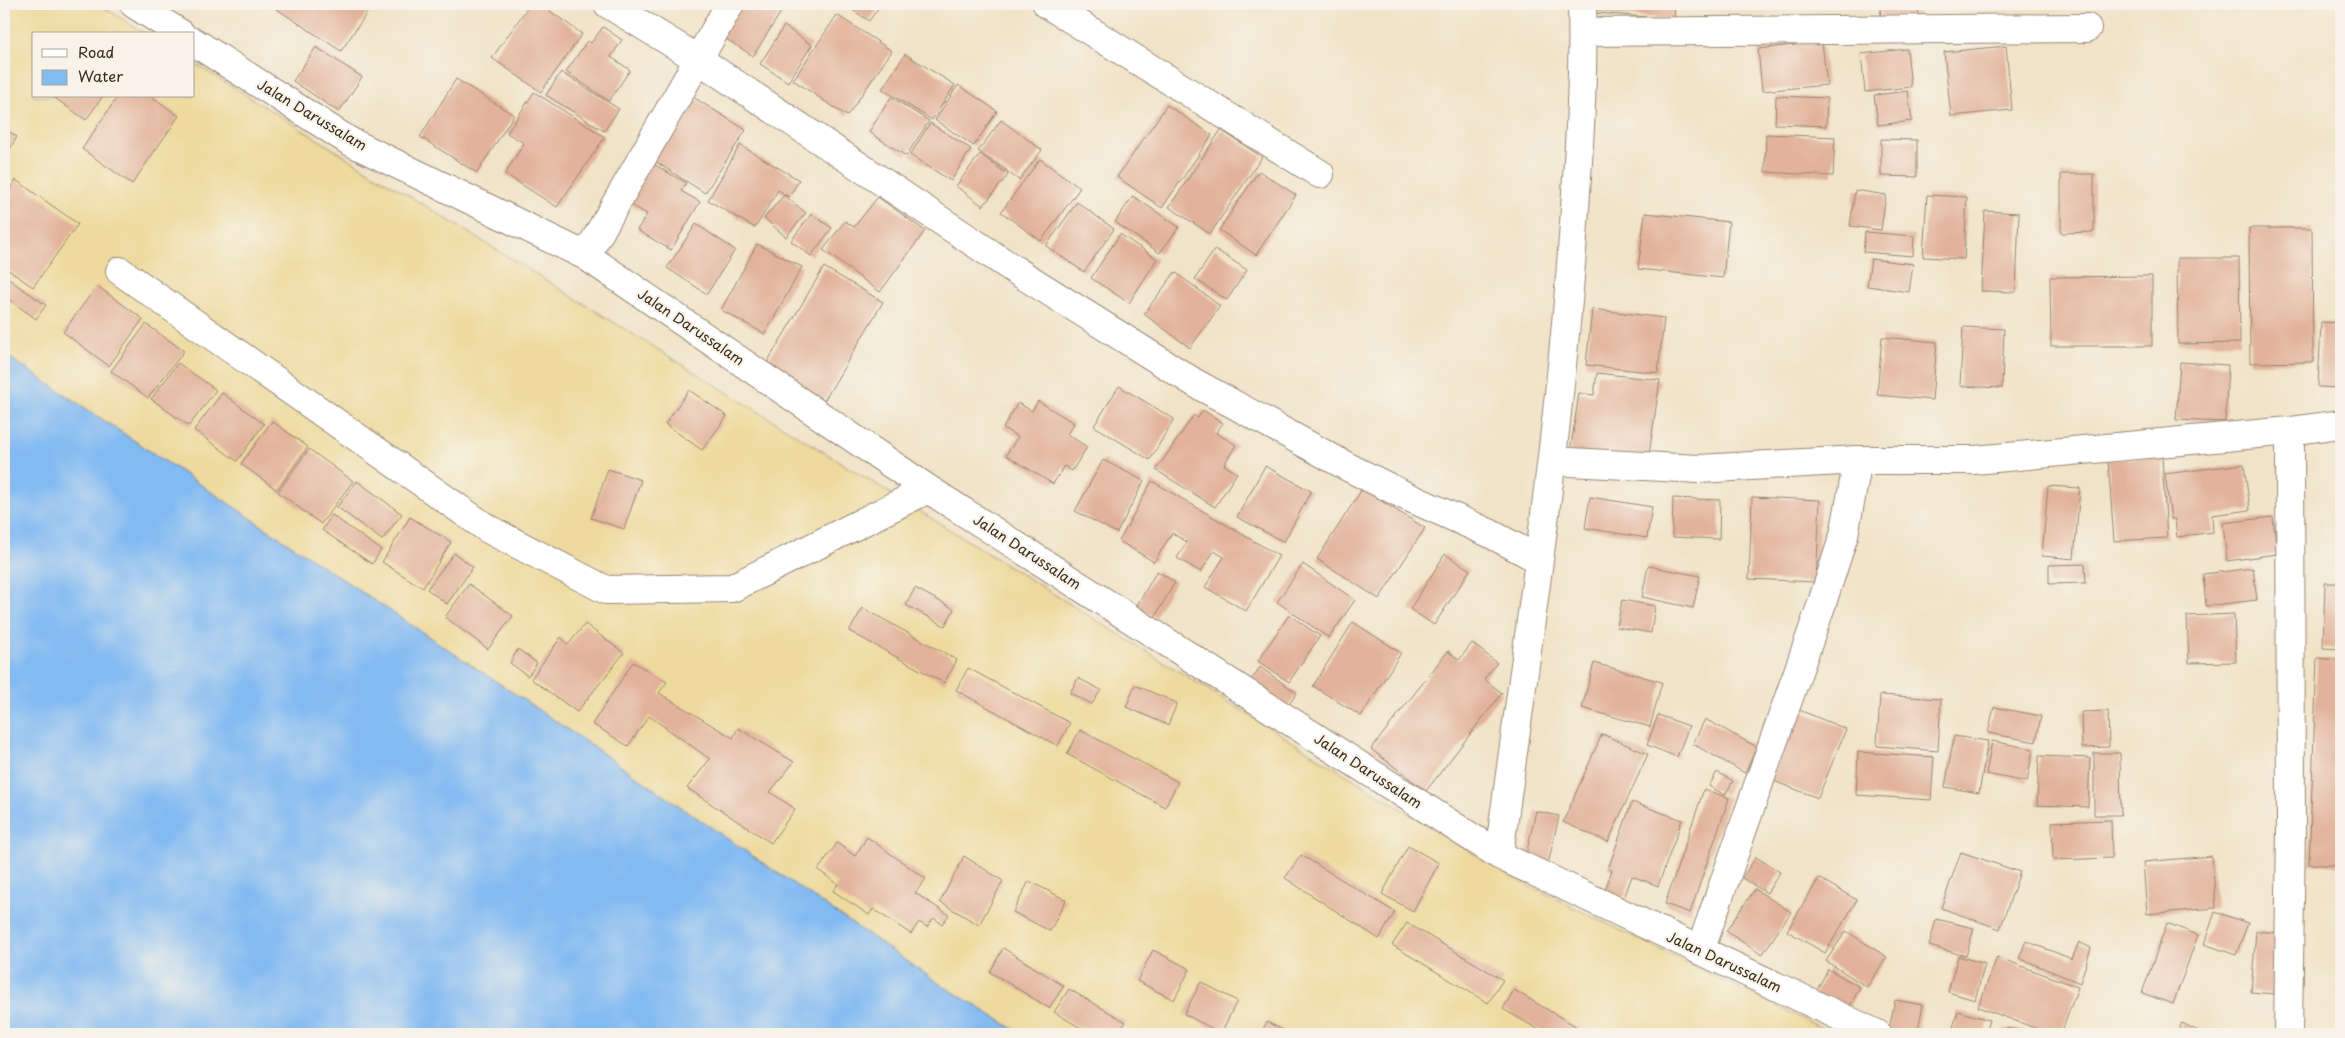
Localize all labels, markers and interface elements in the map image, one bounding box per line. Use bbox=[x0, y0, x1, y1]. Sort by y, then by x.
legend bbox=[32, 32, 195, 98]
text: Road bbox=[78, 40, 114, 63]
text: Water bbox=[78, 64, 123, 87]
street label: Jalan Darussalam bbox=[253, 73, 371, 156]
street label: Jalan Darussalam bbox=[634, 283, 749, 370]
street label: Jalan Darussalam bbox=[969, 509, 1085, 594]
street label: Jalan Darussalam bbox=[1310, 728, 1426, 813]
street label: Jalan Darussalam bbox=[1663, 926, 1785, 997]

